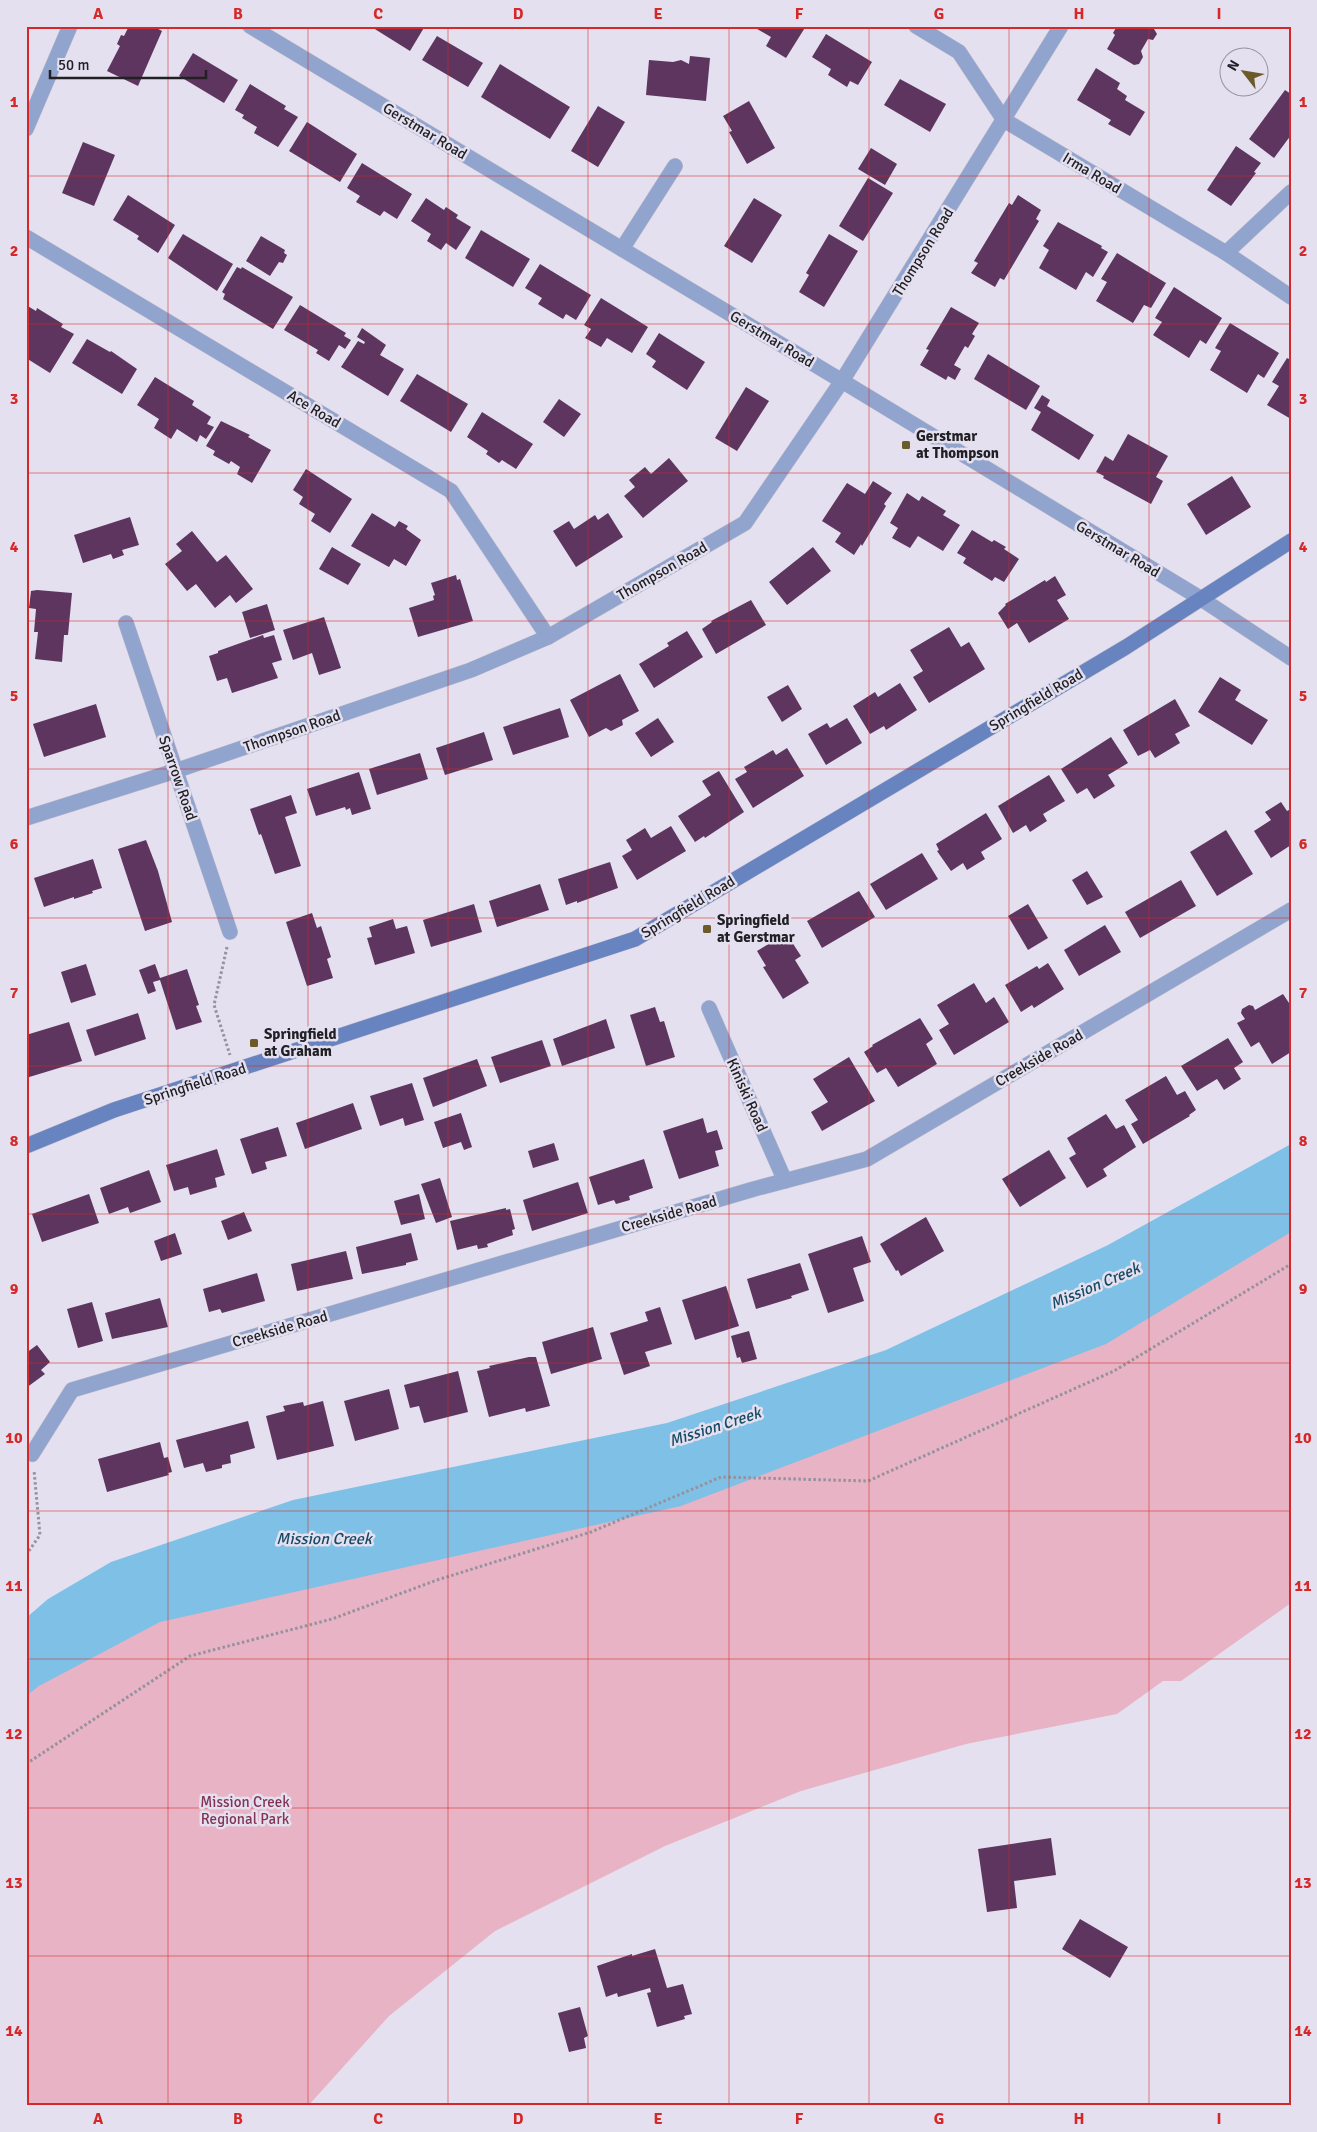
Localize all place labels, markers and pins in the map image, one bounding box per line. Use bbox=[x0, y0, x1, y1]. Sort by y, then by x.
place label: Gerstmar at Thompson bbox=[916, 427, 999, 462]
marker: Gerstmar at Thompson bbox=[900, 439, 912, 451]
place label: Springfield at Gerstmar bbox=[717, 911, 795, 946]
marker: Springfield at Gerstmar bbox=[701, 923, 713, 935]
place label: Springfield at Graham bbox=[264, 1025, 337, 1060]
marker: Springfield at Graham bbox=[248, 1037, 260, 1049]

